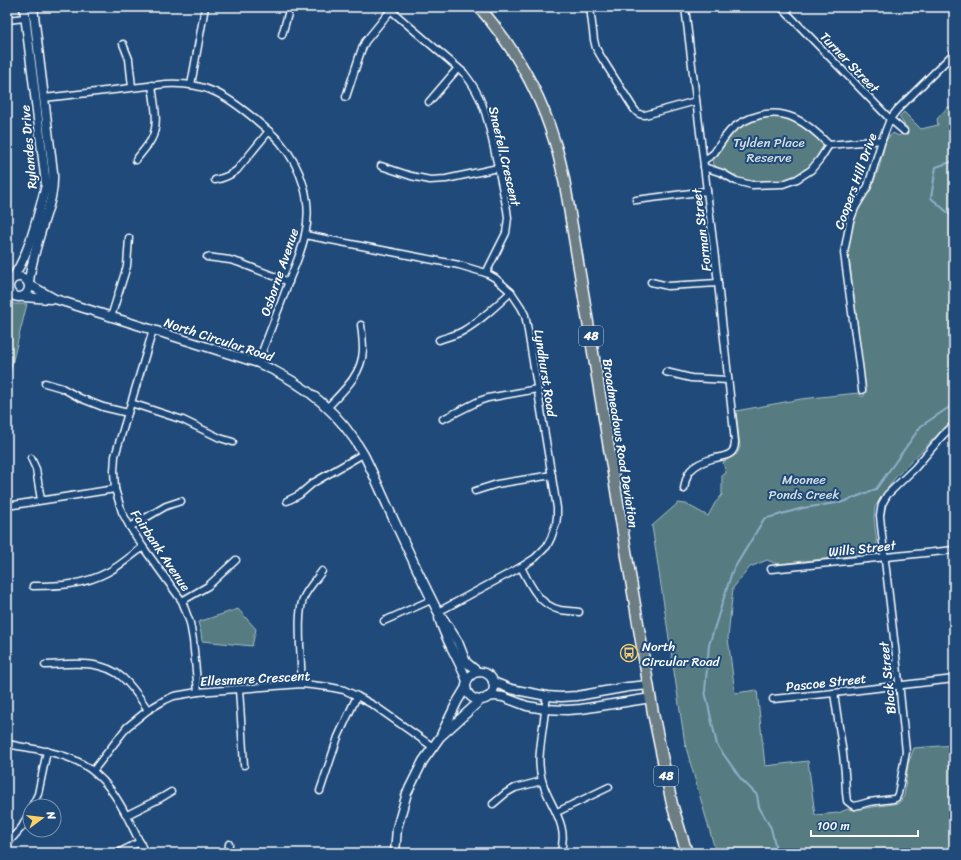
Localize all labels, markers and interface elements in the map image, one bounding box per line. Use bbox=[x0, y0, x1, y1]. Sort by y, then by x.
street label: Turner Street bbox=[814, 26, 886, 99]
street label: Rylandes Drive bbox=[13, 104, 44, 190]
street label: Snaefell Crescent bbox=[482, 104, 527, 209]
street label: Coopers Hill Drive bbox=[827, 130, 884, 233]
park label: Tylden Place Reserve bbox=[733, 131, 805, 169]
street label: Forman Street bbox=[685, 186, 718, 273]
street label: Osborne Avenue bbox=[254, 225, 305, 319]
street label: North Circular Road bbox=[161, 311, 278, 368]
road number: 48 bbox=[579, 326, 603, 346]
street label: Lyndhurst Road bbox=[527, 328, 564, 419]
street label: Broadmeadows Road Deviation bbox=[596, 357, 645, 530]
park label: Moonee Ponds Creek bbox=[769, 468, 839, 506]
street label: Fairbank Avenue bbox=[125, 505, 197, 596]
street label: Wills Street bbox=[827, 533, 898, 563]
place label: North Circular Road bbox=[642, 635, 720, 673]
street label: Black Street bbox=[872, 640, 903, 715]
bus stop icon: North Circular Road bbox=[619, 643, 639, 663]
street label: Ellesmere Crescent bbox=[199, 664, 311, 693]
street label: Pascoe Street bbox=[785, 667, 868, 698]
road number: 48 bbox=[654, 766, 678, 786]
north arrow bbox=[22, 798, 62, 838]
text: N bbox=[41, 808, 61, 822]
scale bar bbox=[811, 812, 918, 838]
text: 100 m bbox=[817, 815, 850, 837]

